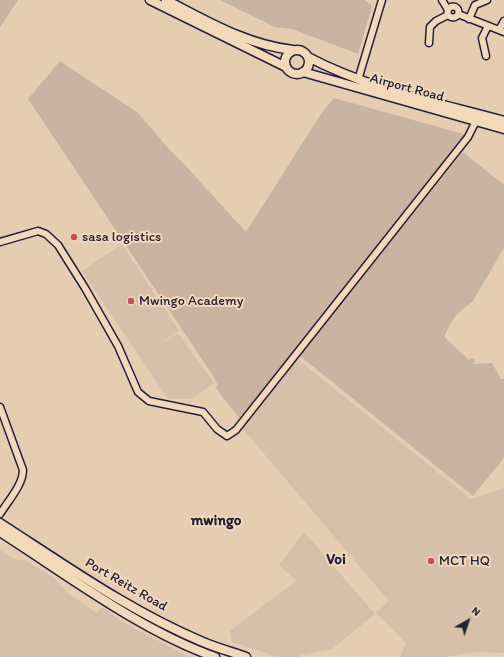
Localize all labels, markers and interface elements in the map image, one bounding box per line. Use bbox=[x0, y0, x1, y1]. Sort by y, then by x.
street label: Airport Road bbox=[368, 70, 446, 106]
place label: sasa logistics bbox=[82, 229, 161, 245]
marker: sasa logistics bbox=[69, 232, 79, 242]
place label: Mwingo Academy bbox=[139, 293, 243, 309]
marker: Mwingo Academy bbox=[126, 296, 136, 306]
district label: mwingo bbox=[191, 512, 241, 530]
district label: Voi bbox=[326, 551, 346, 569]
place label: MCT HQ bbox=[439, 553, 490, 569]
street label: Port Reitz Road bbox=[82, 555, 170, 615]
marker: MCT HQ bbox=[426, 556, 436, 566]
north arrow bbox=[448, 601, 488, 641]
text: N bbox=[469, 604, 483, 619]

